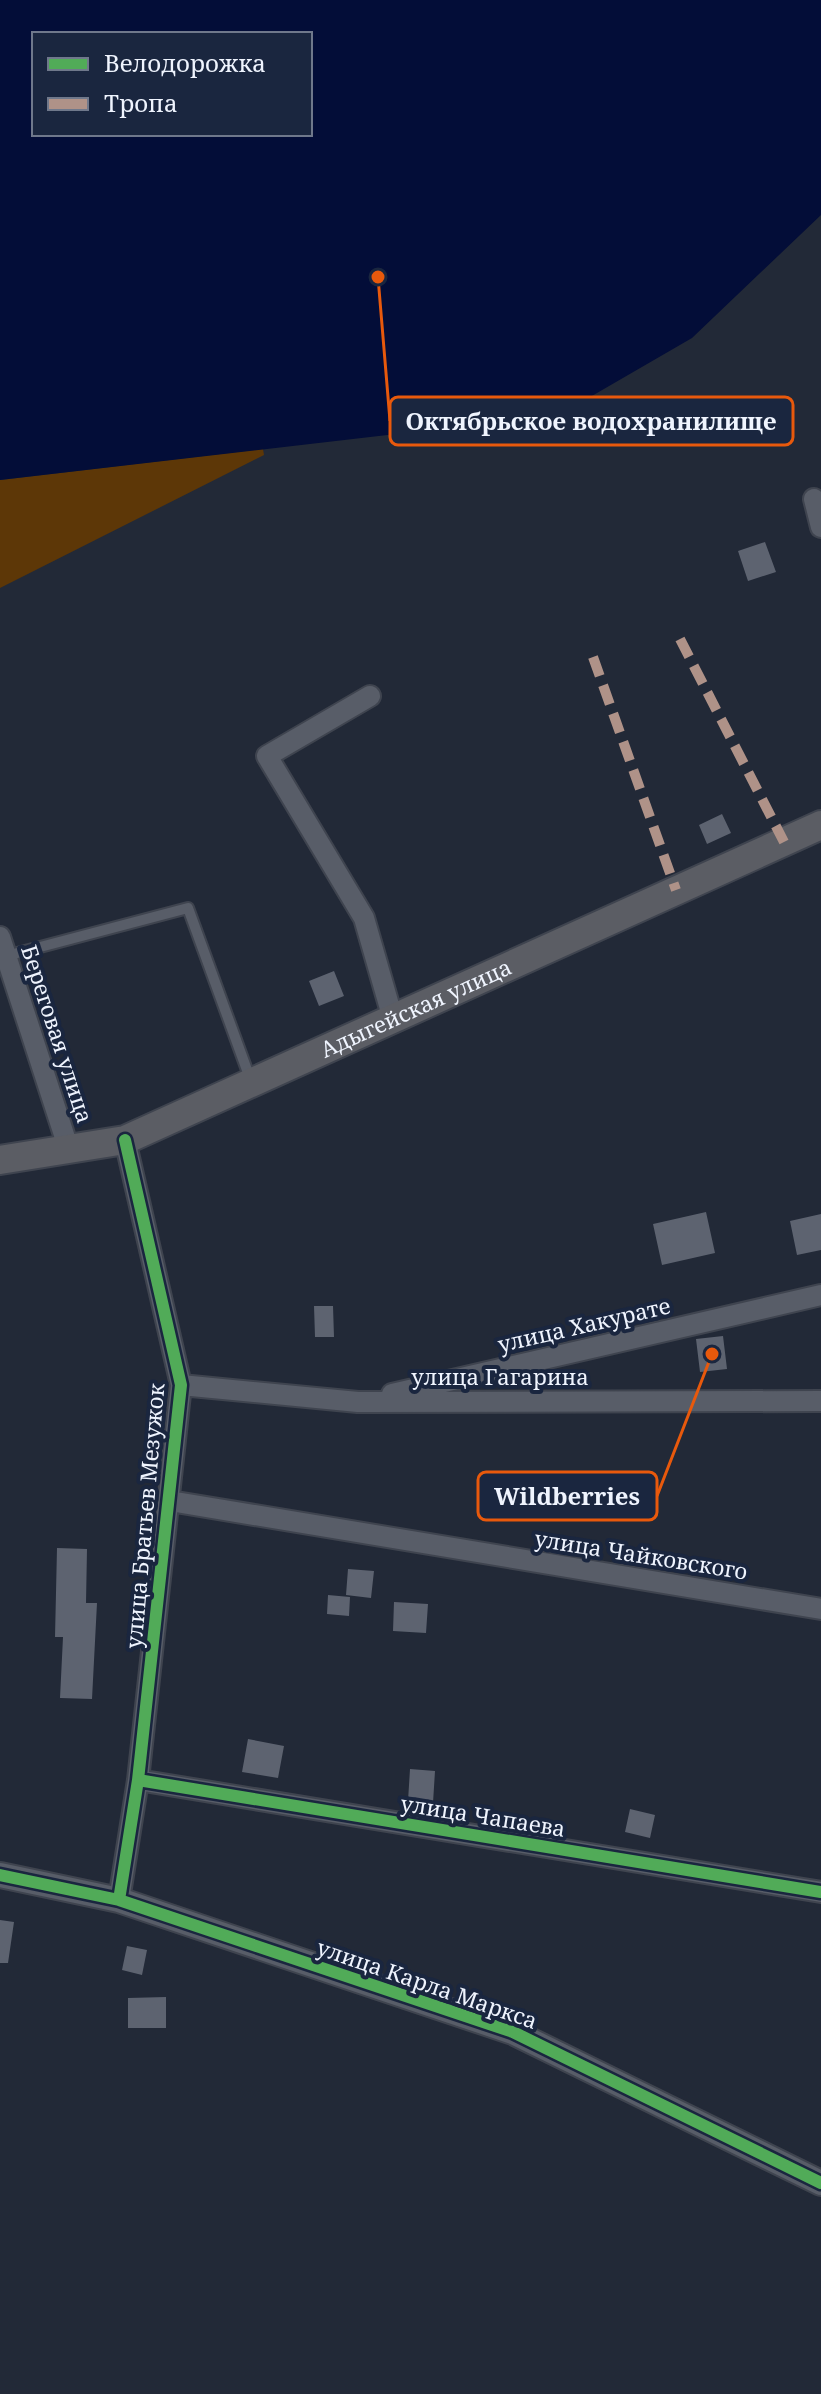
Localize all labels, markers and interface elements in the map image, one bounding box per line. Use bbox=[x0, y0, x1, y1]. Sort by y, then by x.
legend bbox=[32, 32, 312, 136]
text: Велодорожка bbox=[104, 46, 266, 79]
text: Тропа bbox=[104, 86, 178, 119]
callout: Октябрьское водохранилище bbox=[390, 397, 793, 445]
text: Октябрьское водохранилище bbox=[406, 404, 776, 437]
street label: Береговая улица bbox=[15, 941, 101, 1127]
street label: Адыгейская улица bbox=[315, 951, 516, 1064]
street label: улица Хакурате bbox=[494, 1290, 673, 1358]
street label: улица Гагарина bbox=[411, 1361, 589, 1391]
street label: улица Братьев Мезужок bbox=[117, 1381, 171, 1650]
callout: Wildberries bbox=[478, 1472, 657, 1520]
text: Wildberries bbox=[494, 1479, 640, 1512]
street label: улица Чайковского bbox=[532, 1522, 750, 1586]
street label: улица Чапаева bbox=[399, 1787, 568, 1843]
street label: улица Карла Маркса bbox=[313, 1931, 542, 2035]

